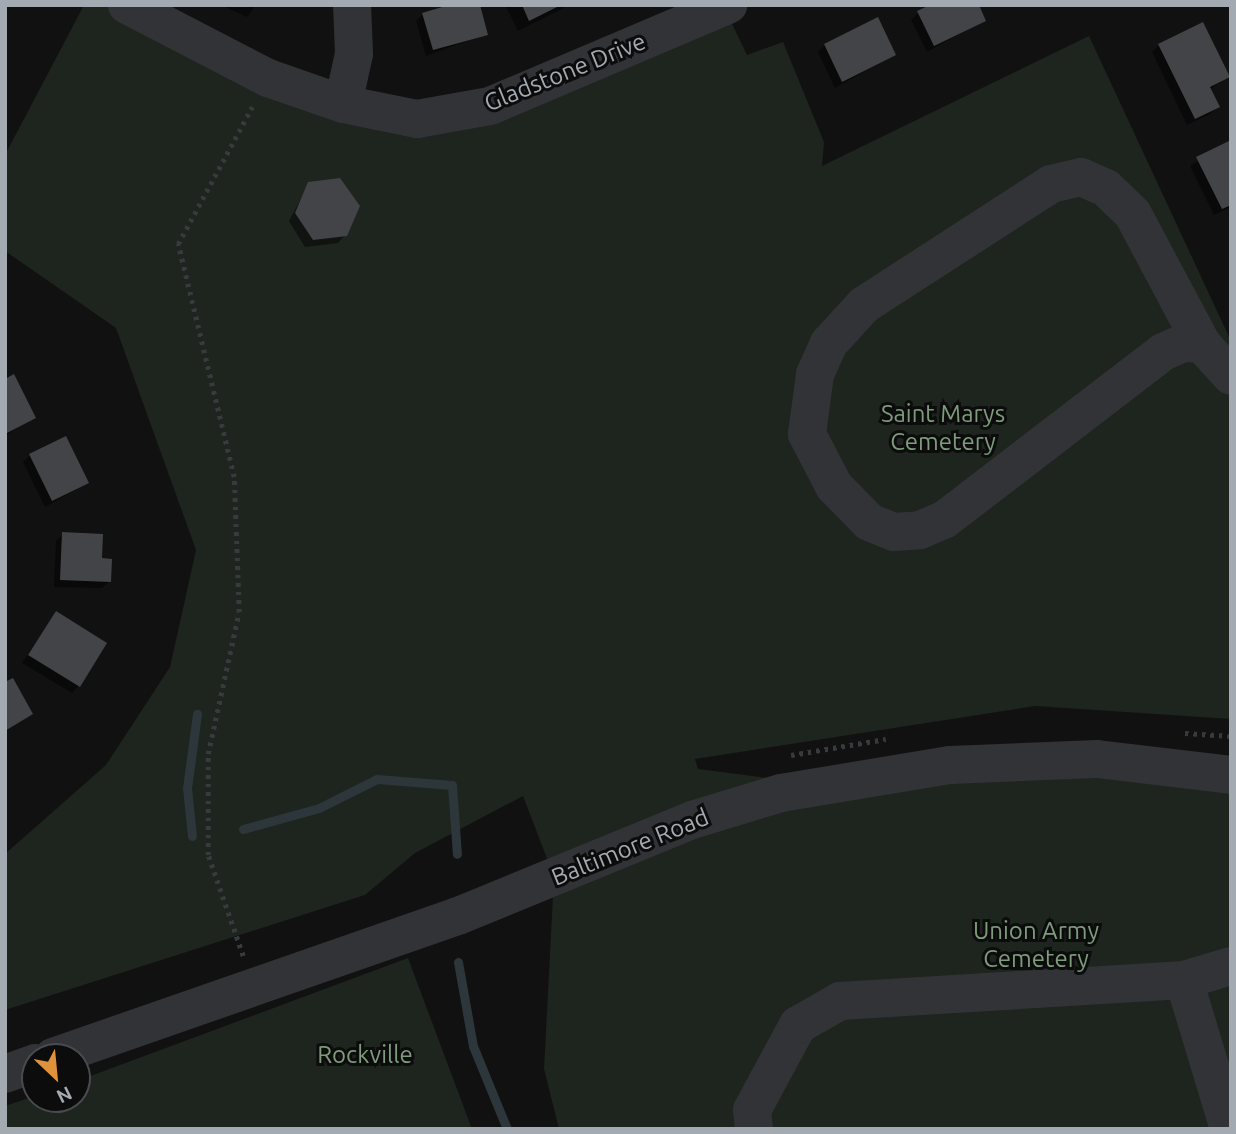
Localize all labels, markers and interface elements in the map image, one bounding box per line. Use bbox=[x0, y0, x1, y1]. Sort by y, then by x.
street label: Gladstone Drive bbox=[480, 26, 650, 118]
park label: Saint Marys Cemetery bbox=[881, 400, 1005, 456]
street label: Baltimore Road bbox=[547, 802, 713, 892]
park label: Union Army Cemetery bbox=[973, 917, 1099, 973]
park label: Rockville bbox=[317, 1041, 413, 1069]
north arrow bbox=[21, 1043, 91, 1113]
text: N bbox=[53, 1082, 76, 1108]

